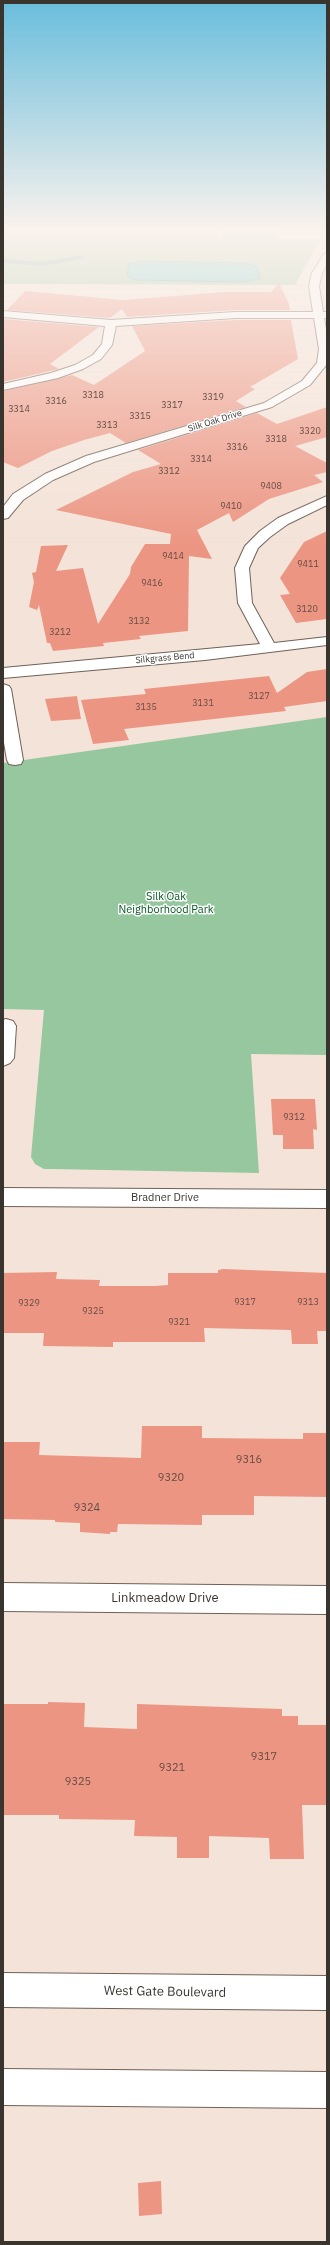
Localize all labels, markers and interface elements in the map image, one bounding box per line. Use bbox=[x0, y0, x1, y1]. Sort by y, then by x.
house number: 3318 bbox=[82, 390, 104, 400]
house number: 3319 bbox=[202, 392, 224, 402]
house number: 3316 bbox=[45, 396, 67, 406]
house number: 3317 bbox=[161, 400, 183, 410]
house number: 3314 bbox=[8, 404, 30, 414]
street label: Silk Oak Drive bbox=[187, 408, 243, 434]
house number: 3315 bbox=[129, 411, 151, 421]
house number: 3313 bbox=[96, 420, 118, 430]
house number: 3320 bbox=[299, 426, 321, 436]
house number: 3318 bbox=[265, 434, 287, 444]
house number: 3316 bbox=[226, 442, 248, 452]
house number: 3314 bbox=[190, 454, 212, 464]
house number: 3312 bbox=[158, 466, 180, 476]
house number: 9408 bbox=[260, 481, 282, 491]
house number: 9410 bbox=[220, 501, 242, 511]
house number: 9414 bbox=[162, 551, 184, 561]
house number: 9411 bbox=[297, 559, 319, 569]
house number: 9416 bbox=[141, 578, 163, 588]
house number: 3120 bbox=[296, 604, 318, 614]
house number: 3132 bbox=[128, 616, 150, 626]
house number: 3212 bbox=[49, 627, 71, 637]
street label: Silkgrass Bend bbox=[135, 650, 195, 666]
house number: 3127 bbox=[248, 691, 270, 701]
house number: 3131 bbox=[192, 698, 214, 708]
house number: 3135 bbox=[135, 702, 157, 712]
park label: Silk Oak Neighborhood Park bbox=[118, 890, 214, 916]
house number: 9312 bbox=[283, 1112, 305, 1122]
street label: Bradner Drive bbox=[131, 1191, 199, 1205]
house number: 9317 bbox=[234, 1297, 256, 1307]
house number: 9313 bbox=[297, 1297, 319, 1307]
house number: 9329 bbox=[18, 1298, 40, 1308]
house number: 9325 bbox=[82, 1306, 104, 1316]
house number: 9321 bbox=[168, 1317, 190, 1327]
house number: 9316 bbox=[236, 1453, 262, 1467]
house number: 9320 bbox=[158, 1471, 184, 1485]
house number: 9324 bbox=[74, 1501, 100, 1515]
street label: Linkmeadow Drive bbox=[111, 1590, 219, 1606]
house number: 9317 bbox=[251, 1750, 277, 1764]
house number: 9321 bbox=[159, 1761, 185, 1775]
house number: 9325 bbox=[65, 1775, 91, 1789]
street label: West Gate Boulevard bbox=[104, 1983, 226, 2001]

